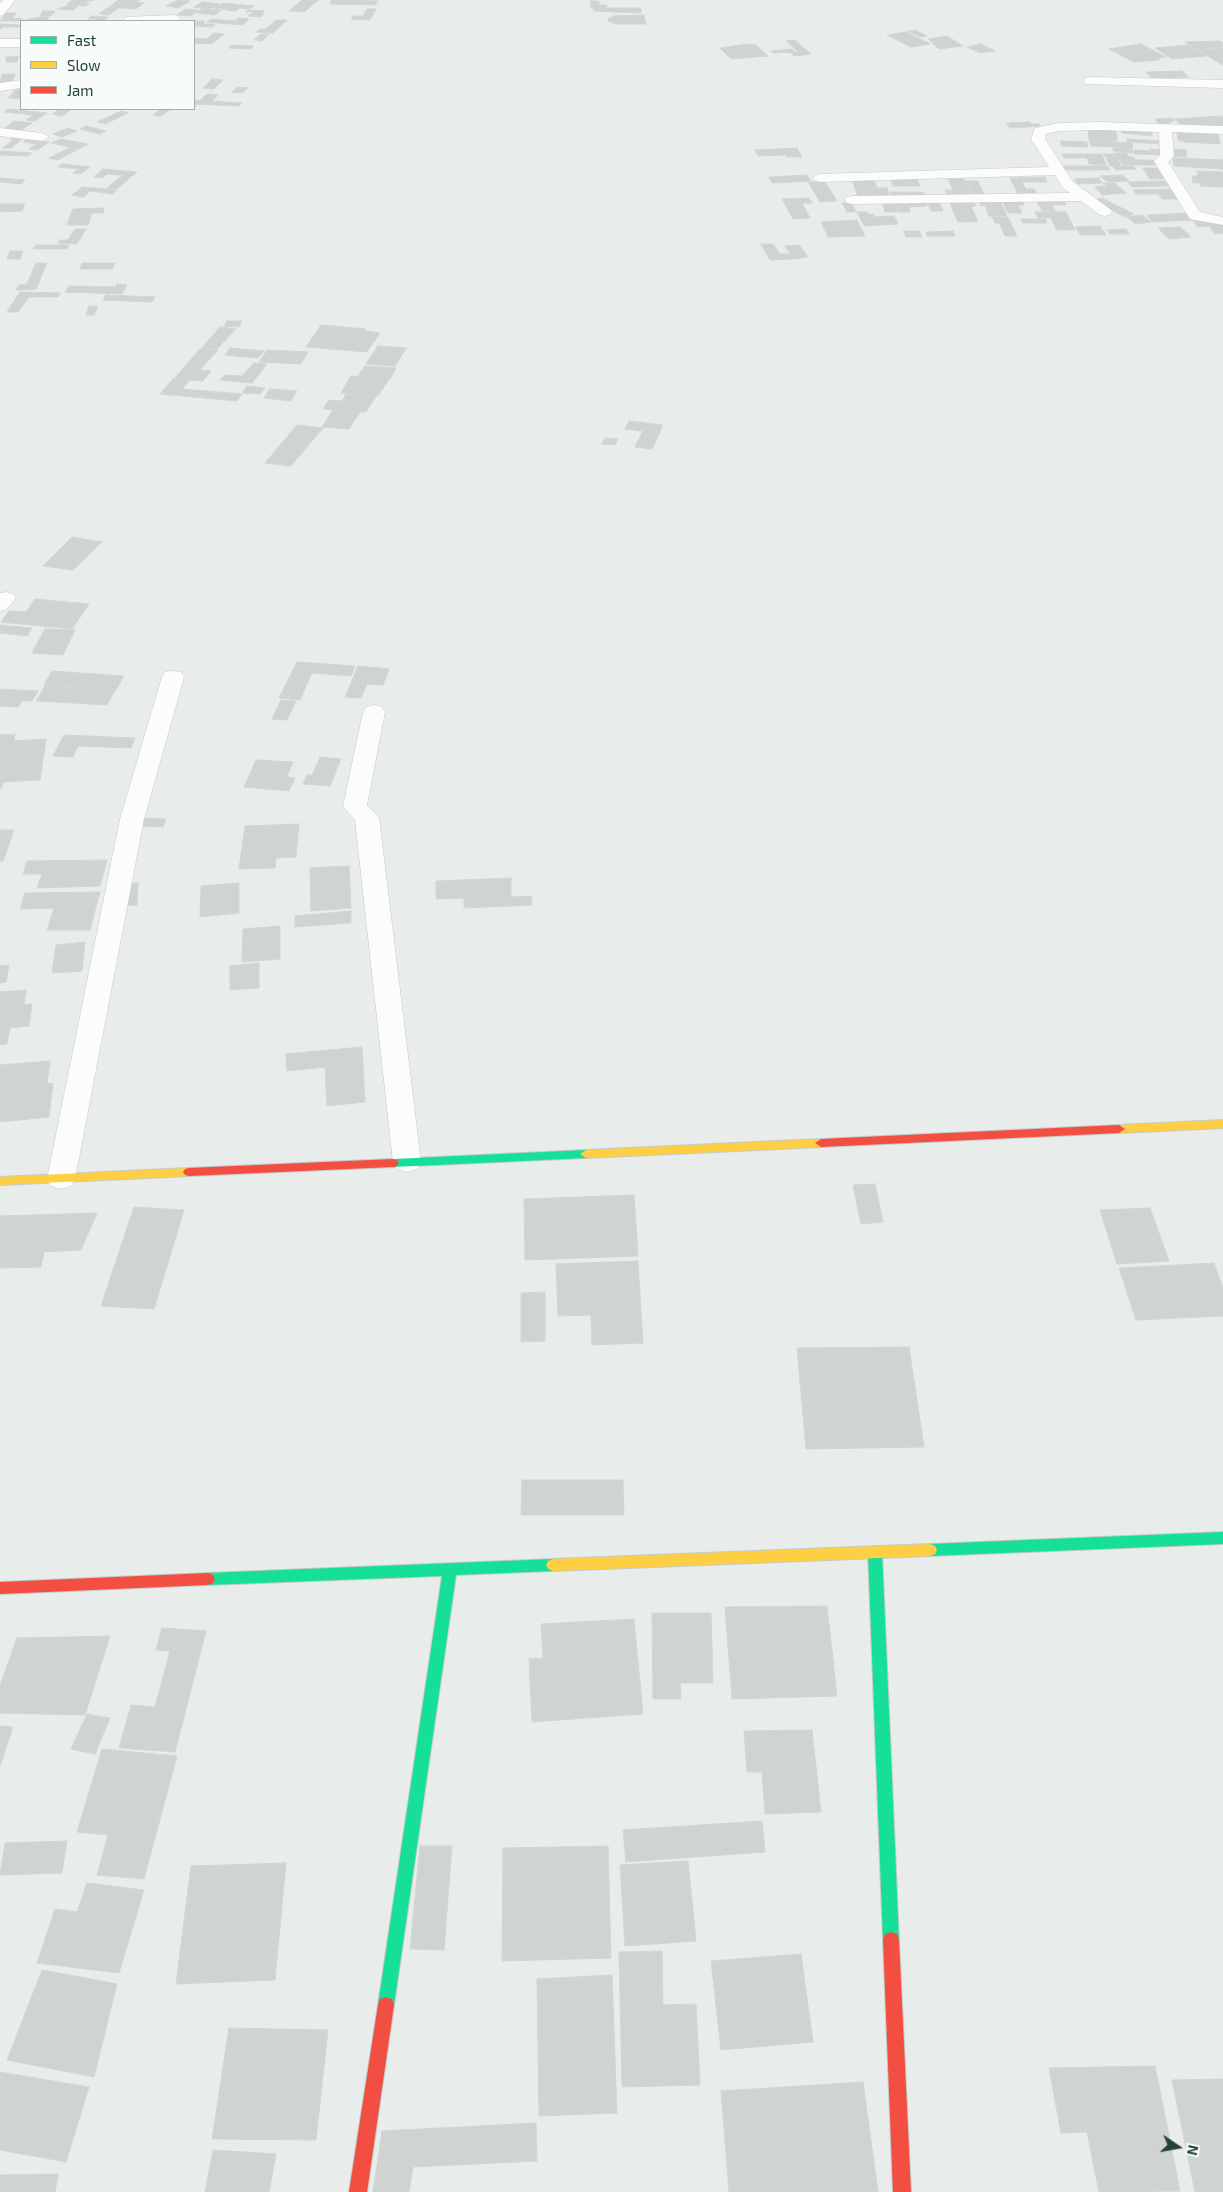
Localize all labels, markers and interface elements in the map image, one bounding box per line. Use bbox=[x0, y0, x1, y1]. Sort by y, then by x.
legend bbox=[20, 20, 195, 110]
text: Fast bbox=[67, 31, 96, 49]
text: Slow bbox=[67, 56, 101, 74]
text: Jam bbox=[67, 81, 93, 99]
north arrow bbox=[1153, 2122, 1203, 2172]
text: N bbox=[1184, 2144, 1203, 2157]

